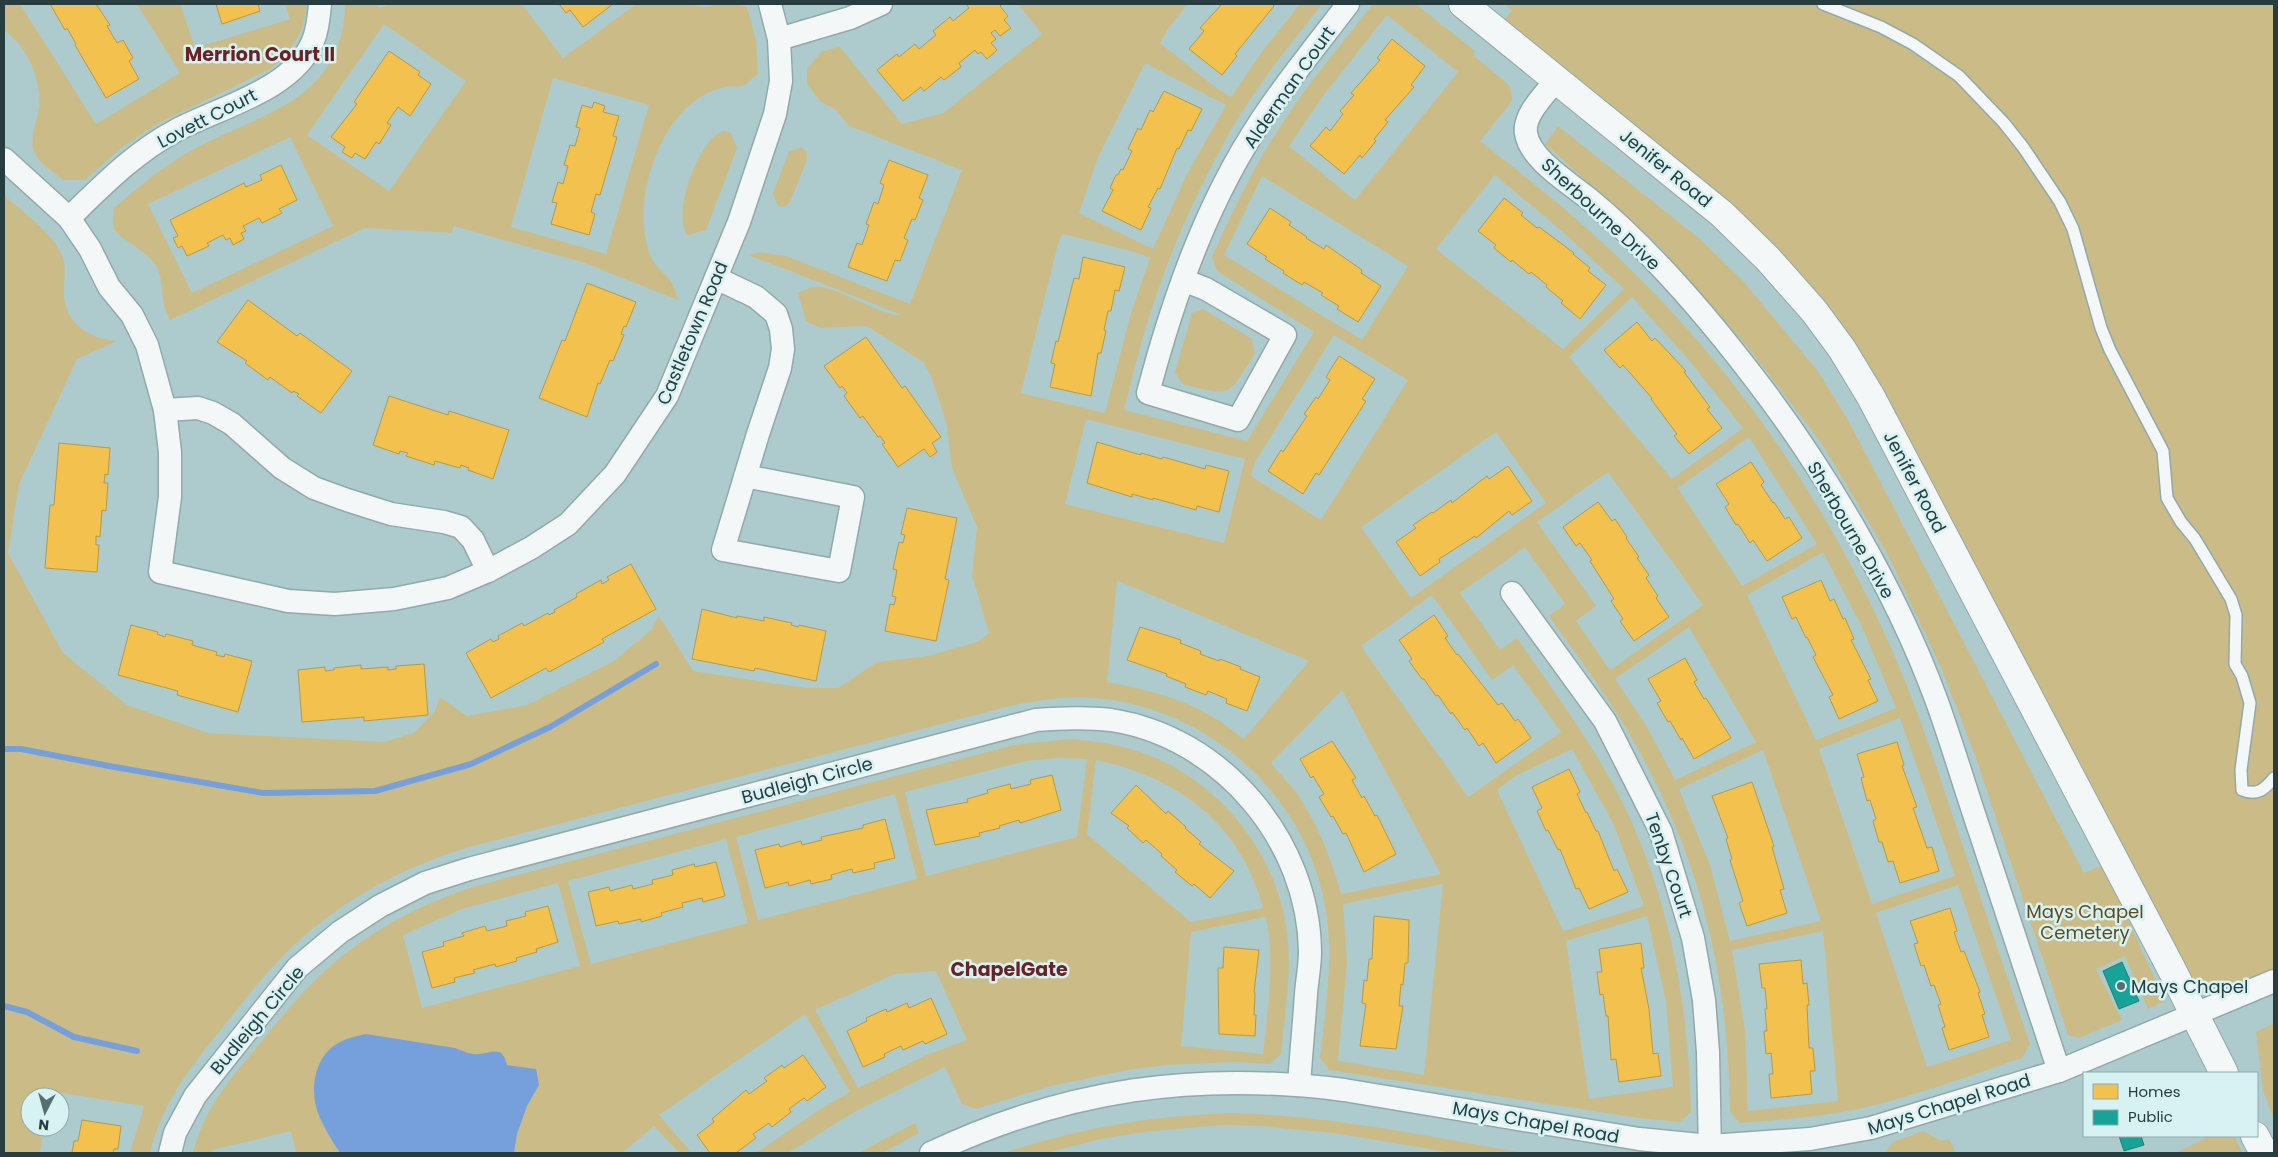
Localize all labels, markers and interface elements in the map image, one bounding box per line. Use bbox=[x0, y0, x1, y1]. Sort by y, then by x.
street label: Alderman Court bbox=[1238, 21, 1340, 153]
district label: Merrion Court II bbox=[185, 41, 335, 68]
street label: Lovett Court bbox=[153, 82, 261, 154]
street label: Jenifer Road bbox=[1615, 123, 1717, 213]
street label: Sherbourne Drive bbox=[1536, 152, 1666, 276]
street label: Castletown Road bbox=[650, 257, 734, 409]
street label: Jenifer Road bbox=[1878, 427, 1952, 537]
street label: Sherbourne Drive bbox=[1802, 457, 1900, 603]
street label: Budleigh Circle bbox=[739, 750, 875, 810]
street label: Tenby Court bbox=[1639, 809, 1699, 921]
park label: Mays Chapel Cemetery bbox=[2026, 899, 2144, 945]
district label: ChapelGate bbox=[950, 956, 1068, 983]
street label: Budleigh Circle bbox=[204, 960, 310, 1080]
place label: Mays Chapel bbox=[2131, 974, 2248, 999]
marker: Mays Chapel bbox=[2115, 980, 2127, 992]
street label: Mays Chapel Road bbox=[1865, 1067, 2033, 1141]
legend bbox=[2083, 1072, 2258, 1137]
text: Homes bbox=[2128, 1081, 2181, 1102]
north arrow bbox=[20, 1087, 70, 1137]
street label: Mays Chapel Road bbox=[1451, 1095, 1621, 1149]
text: Public bbox=[2128, 1106, 2173, 1127]
text: N bbox=[37, 1114, 50, 1135]

